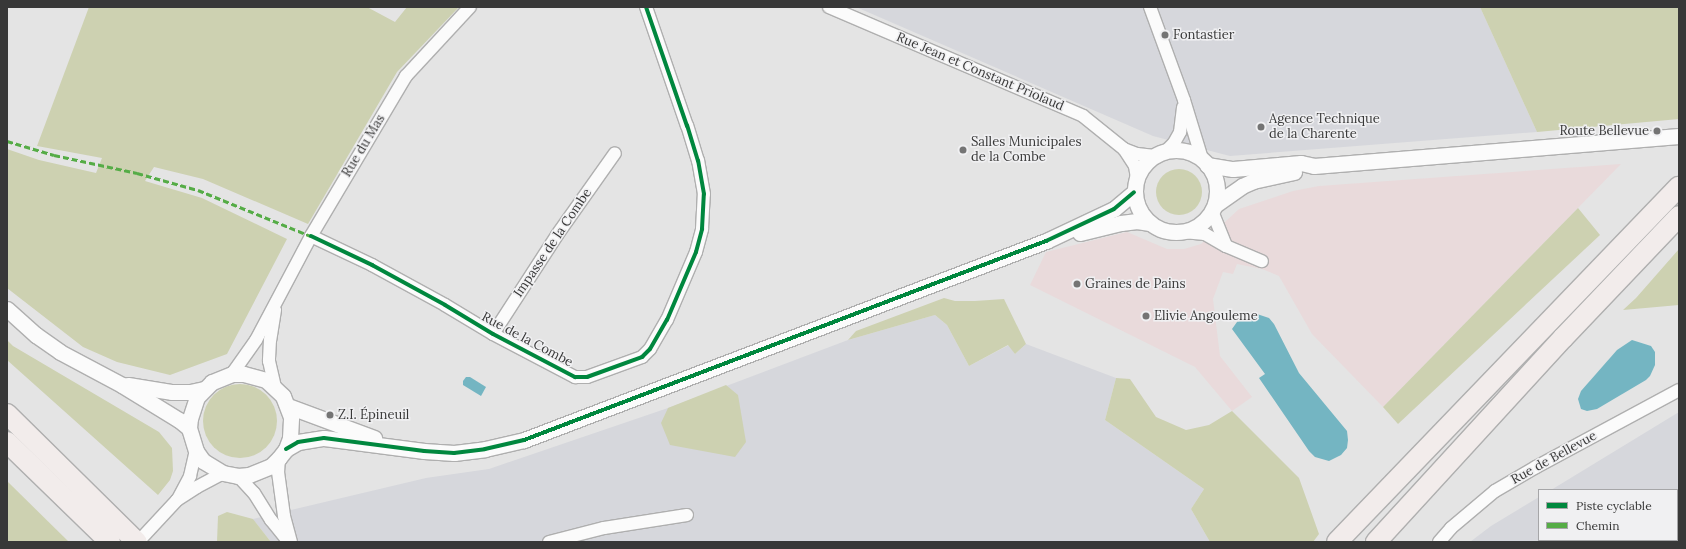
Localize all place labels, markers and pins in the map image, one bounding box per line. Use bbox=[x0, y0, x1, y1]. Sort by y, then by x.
place label: Fontastier bbox=[1173, 27, 1234, 43]
marker: Fontastier bbox=[1160, 30, 1170, 40]
place label: Agence Technique de la Charente bbox=[1269, 112, 1380, 143]
marker: Agence Technique de la Charente bbox=[1256, 122, 1266, 132]
place label: Route Bellevue bbox=[1560, 123, 1649, 139]
marker: Route Bellevue bbox=[1652, 126, 1662, 136]
place label: Salles Municipales de la Combe bbox=[971, 135, 1082, 166]
marker: Salles Municipales de la Combe bbox=[958, 145, 968, 155]
place label: Graines de Pains bbox=[1085, 276, 1185, 292]
marker: Graines de Pains bbox=[1072, 279, 1082, 289]
place label: Elivie Angouleme bbox=[1154, 308, 1258, 324]
marker: Elivie Angouleme bbox=[1141, 311, 1151, 321]
place label: Z.I. Épineuil bbox=[338, 407, 409, 423]
marker: Z.I. Épineuil bbox=[325, 410, 335, 420]

